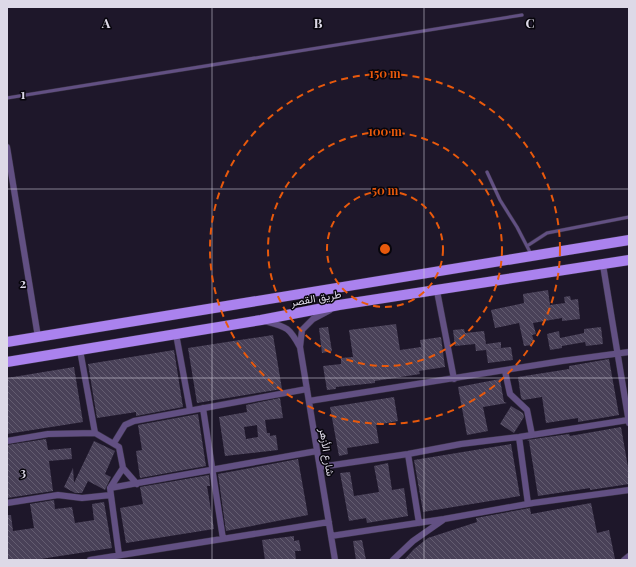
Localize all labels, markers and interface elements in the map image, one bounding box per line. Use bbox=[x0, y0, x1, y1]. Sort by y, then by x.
text: A bbox=[101, 14, 111, 31]
text: B bbox=[314, 14, 323, 31]
text: C bbox=[525, 14, 535, 31]
text: 150 m bbox=[369, 65, 401, 81]
text: 1 bbox=[21, 85, 26, 102]
text: 100 m bbox=[368, 123, 402, 139]
text: 50 m bbox=[372, 182, 399, 198]
centre of rings bbox=[378, 242, 392, 256]
text: 2 bbox=[20, 274, 27, 291]
street label: طريق القصر bbox=[289, 286, 342, 309]
street label: شارع الأزهر bbox=[315, 426, 339, 478]
text: 3 bbox=[20, 463, 26, 480]

